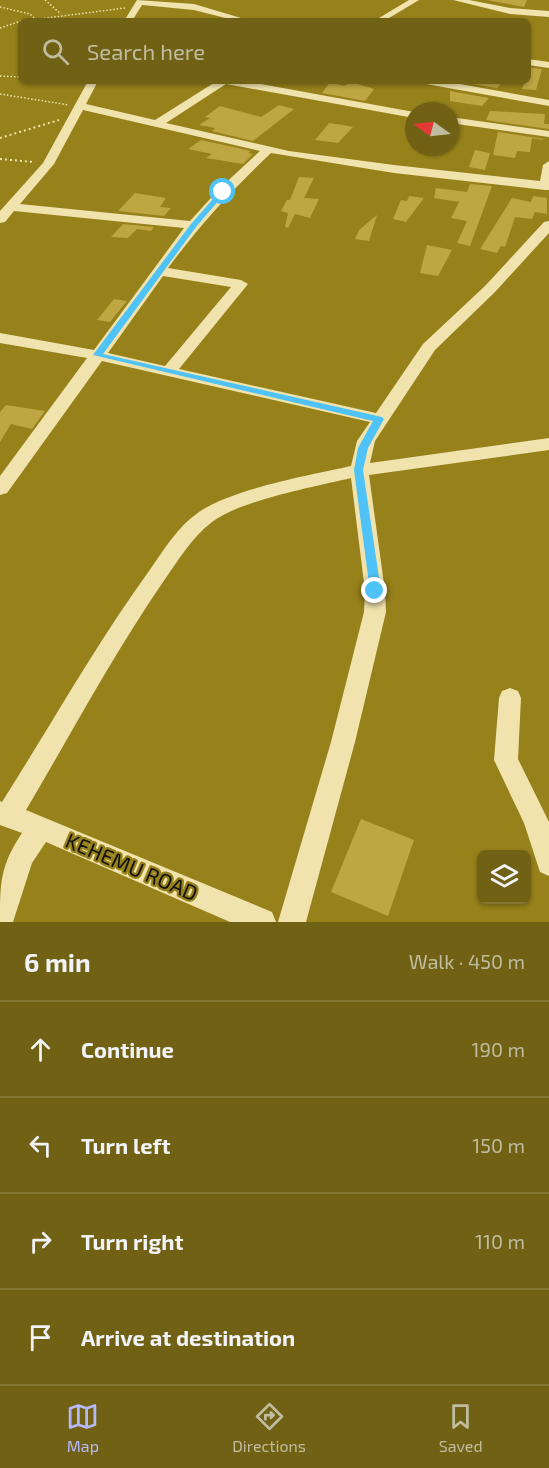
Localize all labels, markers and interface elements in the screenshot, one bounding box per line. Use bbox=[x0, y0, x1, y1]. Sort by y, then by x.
search box bbox=[18, 18, 531, 84]
icon: search bbox=[39, 35, 72, 68]
text: Search here bbox=[87, 38, 205, 64]
north arrow bbox=[405, 102, 459, 156]
route start bbox=[209, 178, 235, 204]
route end bbox=[361, 577, 387, 603]
street label: KEHEMU ROAD bbox=[62, 827, 202, 905]
map controls bbox=[477, 850, 531, 904]
button: layers bbox=[477, 850, 531, 904]
text: 6 min bbox=[24, 946, 91, 977]
text: Walk · 450 m bbox=[409, 949, 525, 973]
icon: ahead bbox=[24, 1033, 57, 1066]
text: Continue bbox=[81, 1036, 174, 1062]
text: 190 m bbox=[472, 1037, 525, 1061]
icon: left bbox=[24, 1129, 57, 1162]
text: Turn left bbox=[81, 1132, 170, 1158]
text: 150 m bbox=[472, 1133, 525, 1157]
icon: right bbox=[24, 1225, 57, 1258]
text: Turn right bbox=[81, 1228, 183, 1254]
text: 110 m bbox=[475, 1229, 525, 1253]
icon: arrive bbox=[24, 1321, 57, 1354]
text: Arrive at destination bbox=[81, 1324, 295, 1350]
tab: Map bbox=[66, 1400, 99, 1455]
tab: Directions bbox=[232, 1400, 306, 1455]
tab: Saved bbox=[439, 1400, 483, 1455]

